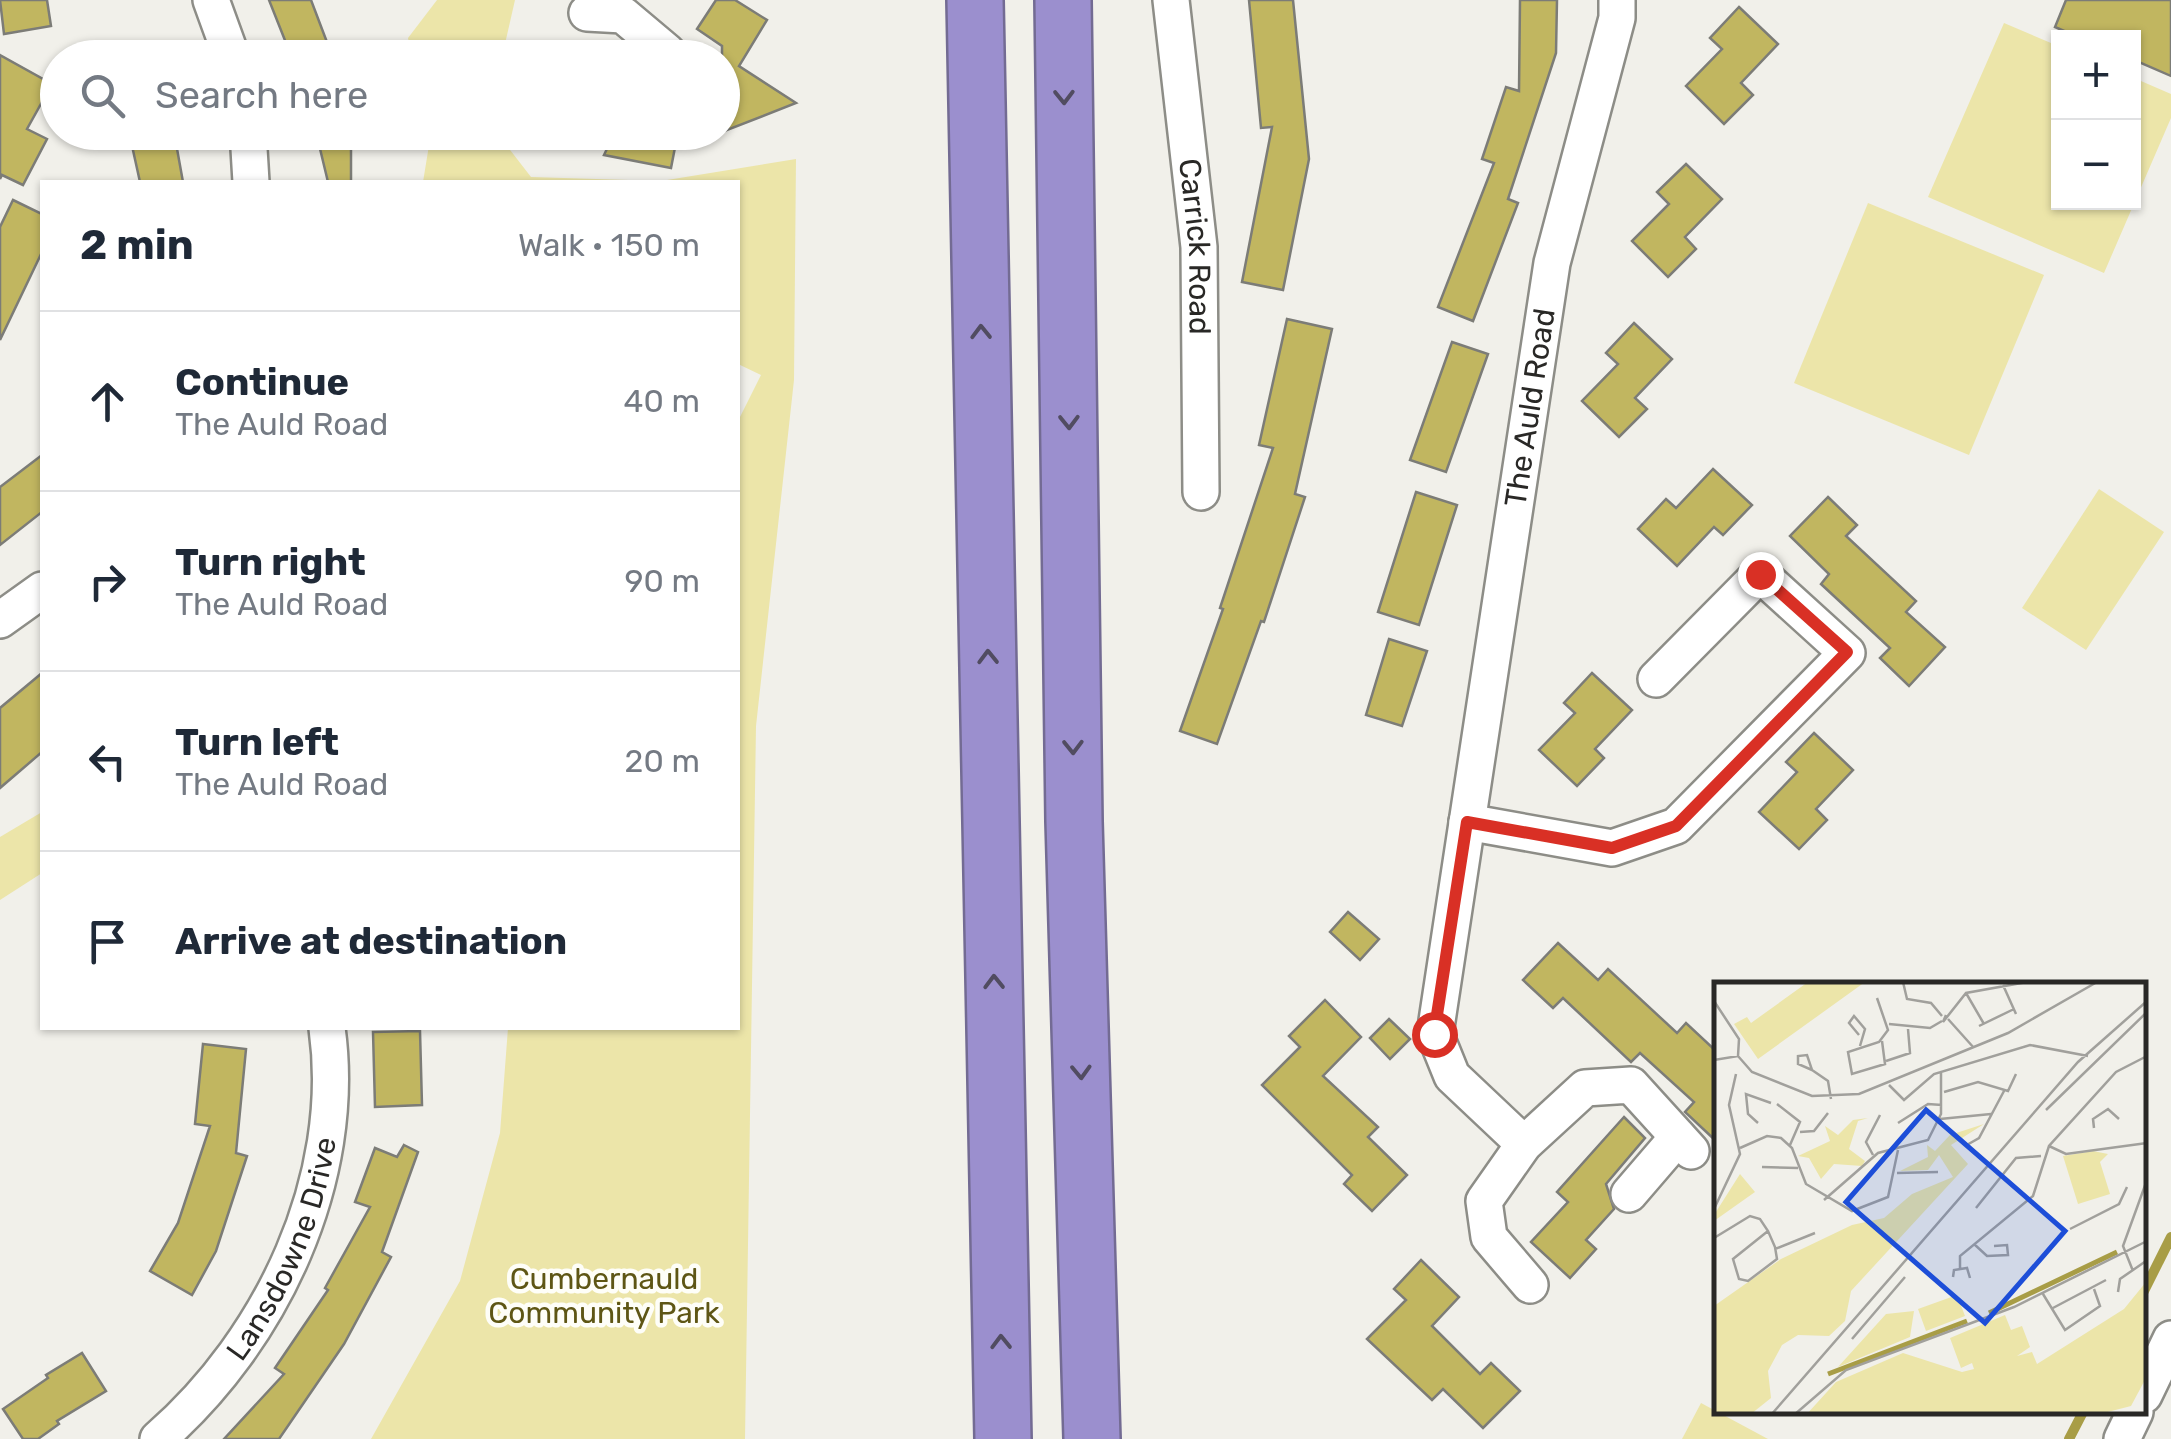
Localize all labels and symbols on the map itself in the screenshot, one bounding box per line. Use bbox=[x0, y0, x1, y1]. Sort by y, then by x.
one-way arrow bbox=[1054, 90, 1075, 106]
street label: Carrick Road bbox=[1171, 157, 1218, 335]
street label: The Auld Road bbox=[1497, 306, 1563, 509]
one-way arrow bbox=[971, 323, 992, 339]
one-way arrow bbox=[1058, 415, 1079, 431]
route end bbox=[1738, 552, 1784, 598]
one-way arrow bbox=[977, 648, 999, 664]
one-way arrow bbox=[1062, 740, 1083, 756]
one-way arrow bbox=[984, 973, 1005, 989]
inset map bbox=[1714, 982, 2146, 1414]
route start bbox=[1412, 1012, 1458, 1058]
one-way arrow bbox=[1070, 1065, 1091, 1081]
street label: Lansdowne Drive bbox=[219, 1135, 344, 1367]
park label: Cumbernauld Community Park bbox=[488, 1261, 720, 1331]
one-way arrow bbox=[990, 1333, 1012, 1348]

